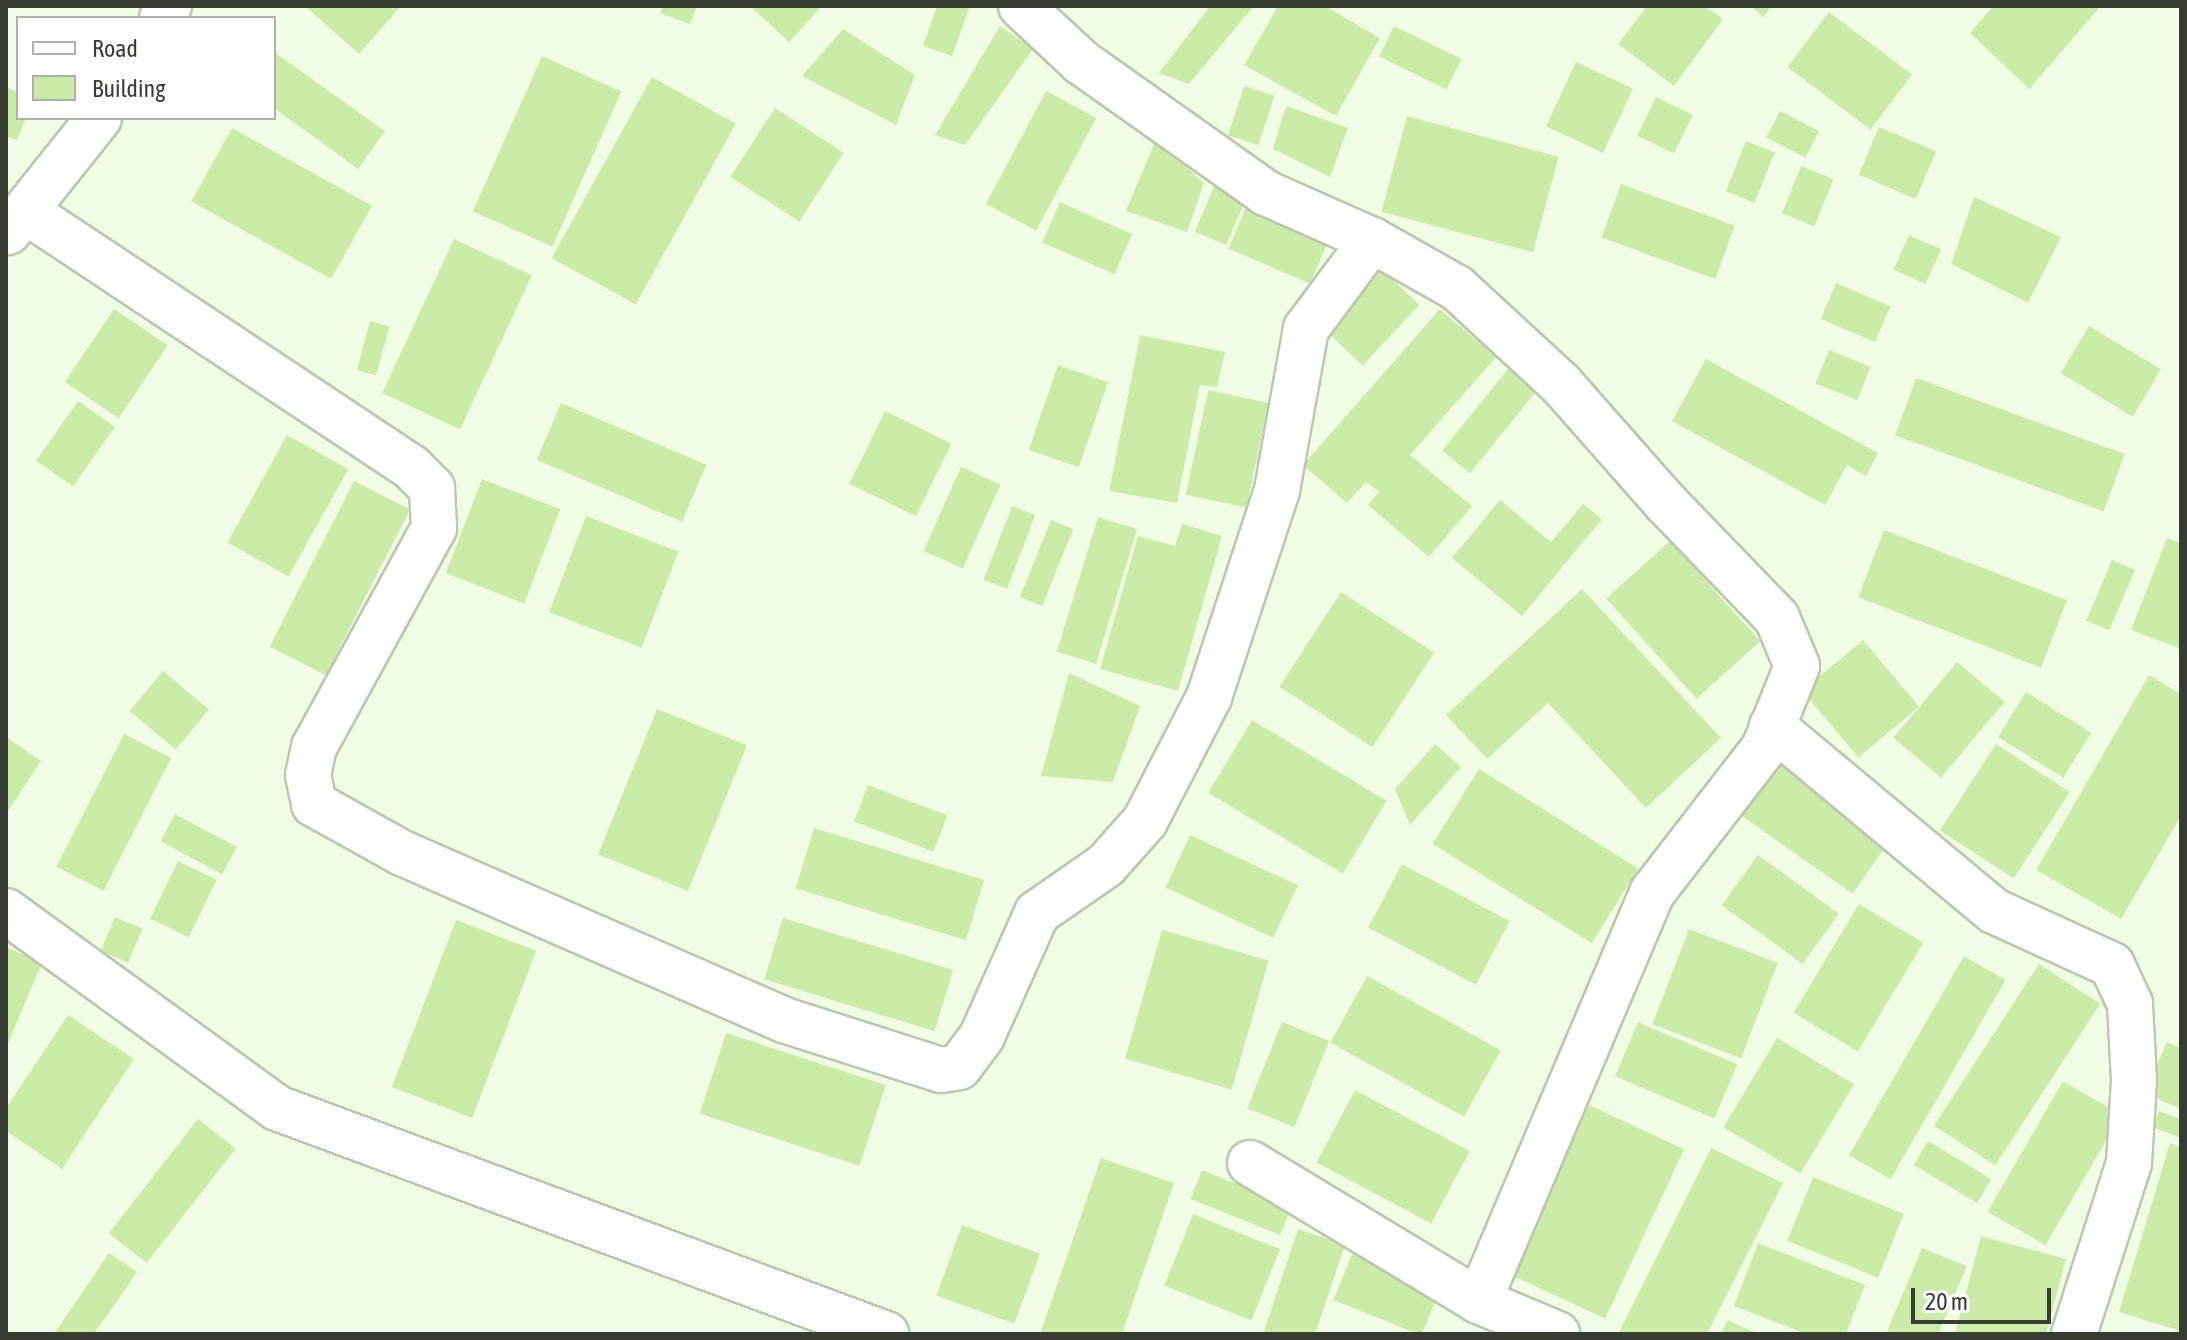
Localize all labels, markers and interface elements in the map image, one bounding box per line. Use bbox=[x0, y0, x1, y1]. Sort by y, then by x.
legend bbox=[16, 16, 276, 120]
text: Road bbox=[92, 35, 138, 62]
text: Building bbox=[92, 75, 165, 102]
scale bar bbox=[1915, 1272, 2055, 1322]
text: 20 m bbox=[1925, 1288, 1968, 1315]

